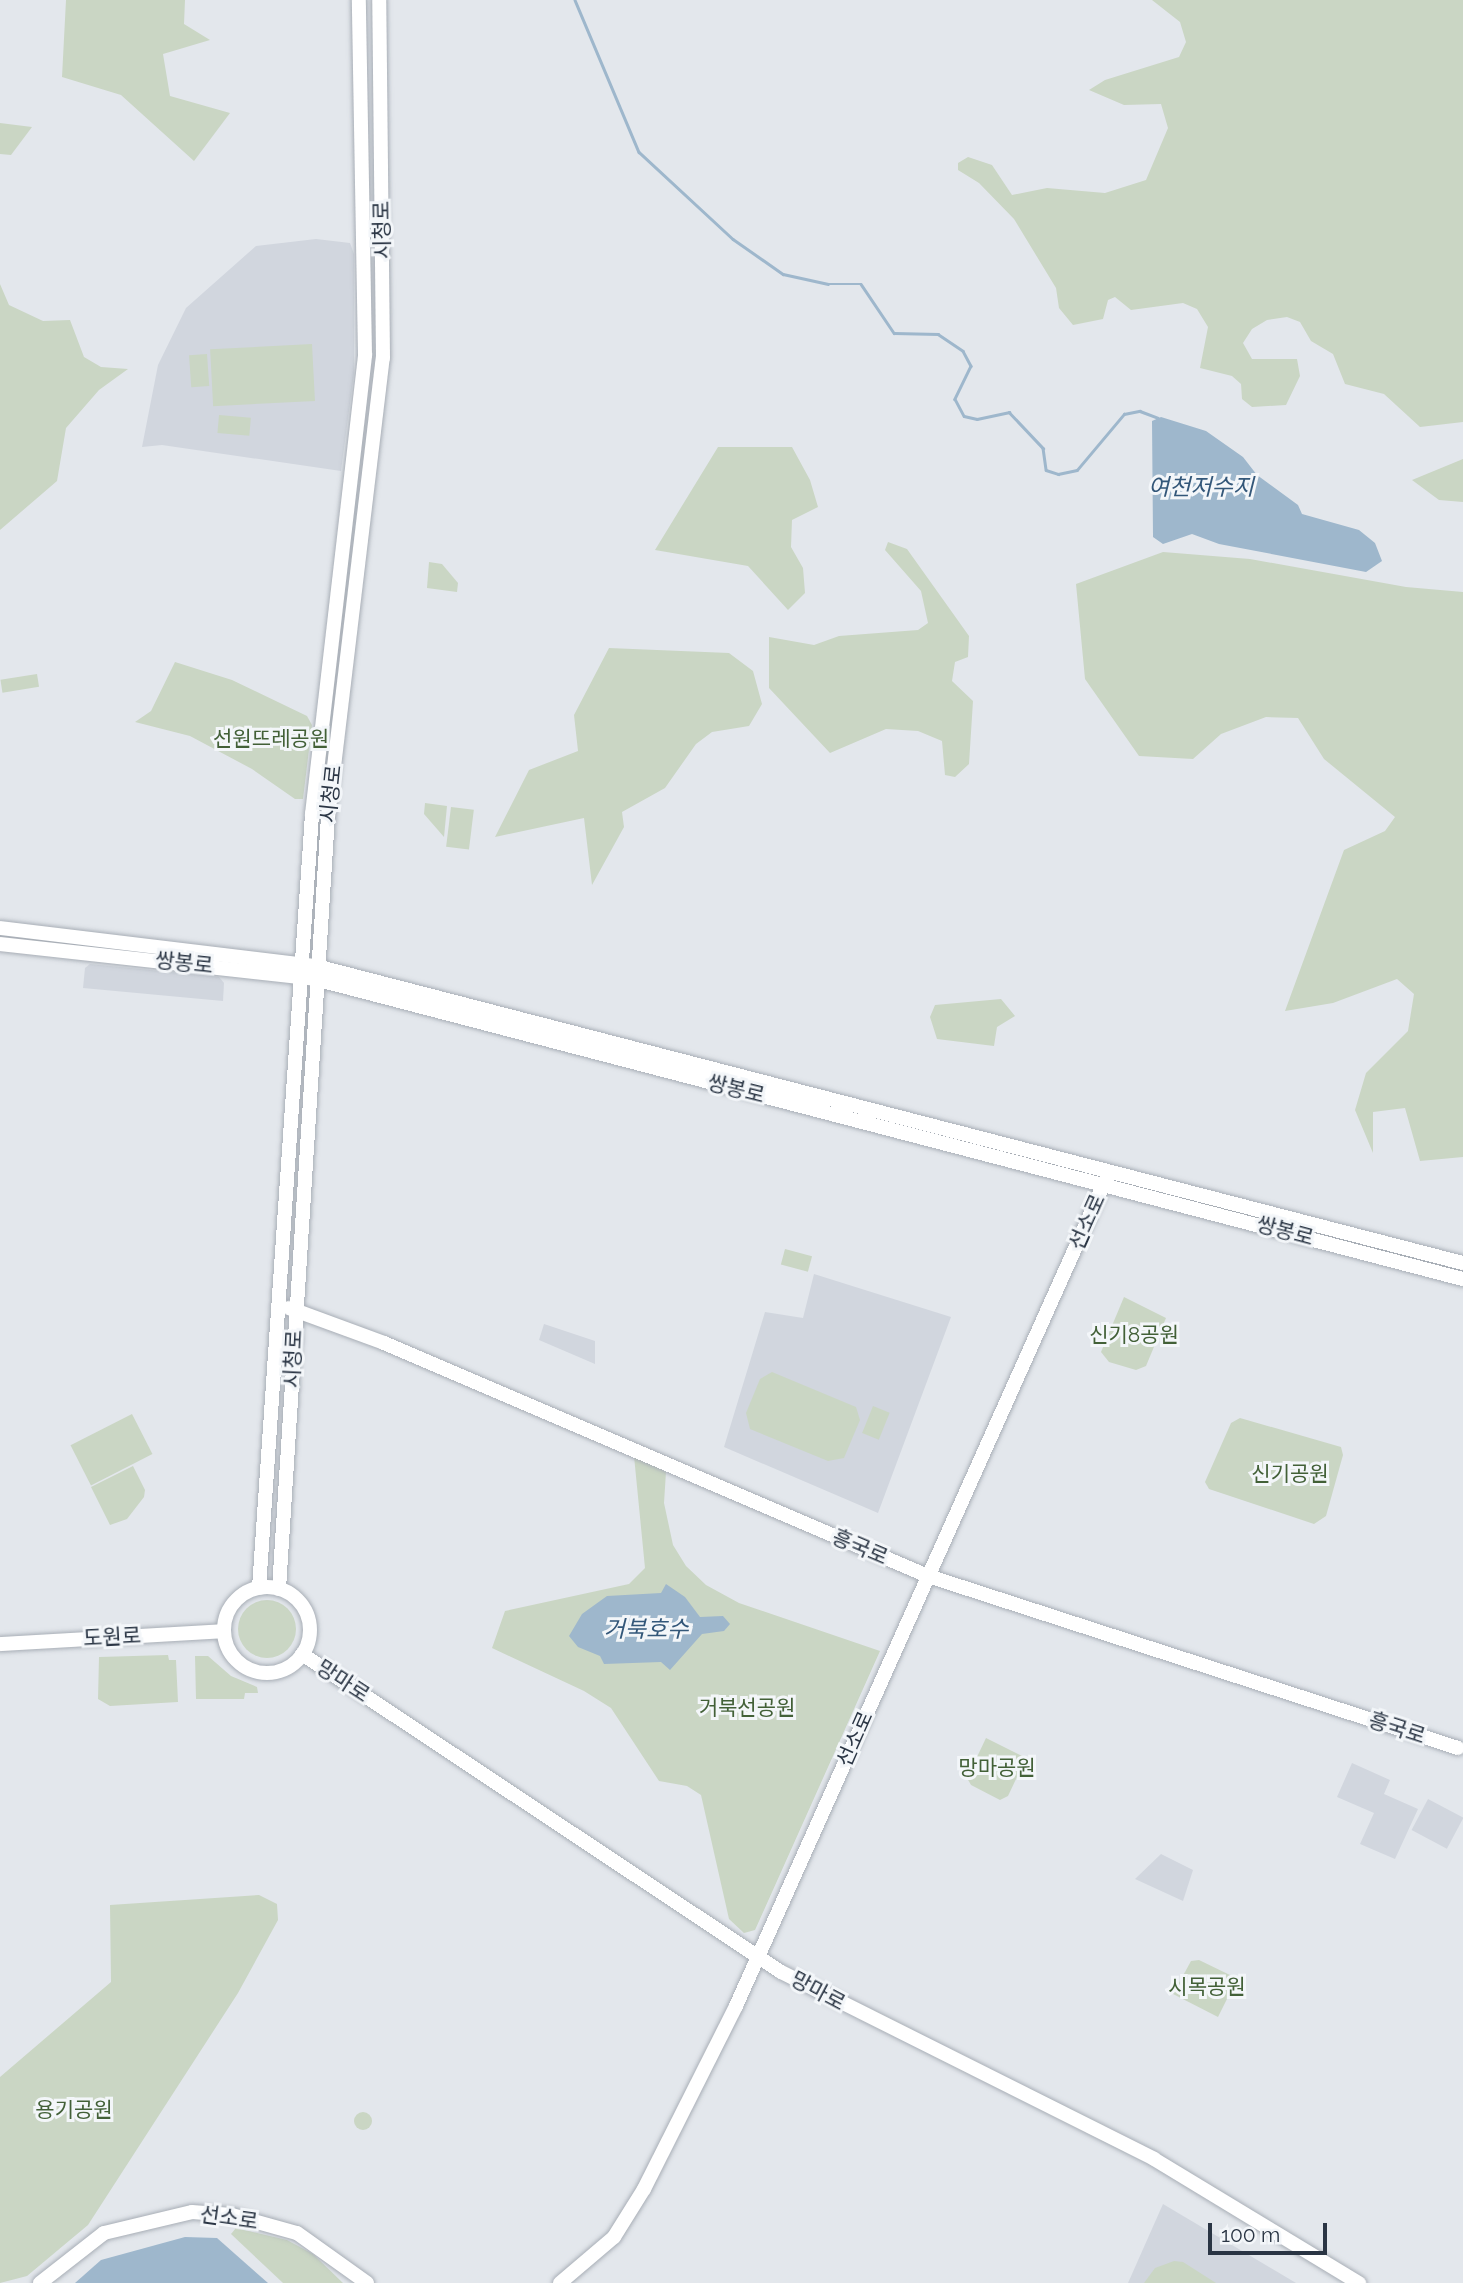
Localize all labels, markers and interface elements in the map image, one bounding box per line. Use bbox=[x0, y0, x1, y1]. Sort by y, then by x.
street label: 시청로 bbox=[369, 201, 395, 259]
water label: 여천저수지 bbox=[1148, 473, 1254, 501]
park label: 선원뜨레공원 bbox=[213, 726, 329, 752]
street label: 시청로 bbox=[315, 764, 347, 824]
street label: 쌍봉로 bbox=[154, 947, 214, 979]
street label: 쌍봉로 bbox=[705, 1070, 767, 1108]
street label: 선소로 bbox=[1064, 1190, 1110, 1254]
street label: 쌍봉로 bbox=[1254, 1211, 1316, 1251]
park label: 신기8공원 bbox=[1089, 1322, 1179, 1348]
street label: 시청로 bbox=[279, 1329, 307, 1389]
park label: 신기공원 bbox=[1251, 1461, 1329, 1487]
street label: 흥국로 bbox=[828, 1524, 892, 1570]
water label: 거북호수 bbox=[604, 1615, 688, 1643]
street label: 도원로 bbox=[82, 1623, 142, 1651]
street label: 망마로 bbox=[312, 1655, 374, 1707]
park label: 거북선공원 bbox=[699, 1695, 795, 1721]
street label: 선소로 bbox=[832, 1707, 878, 1771]
street label: 흥국로 bbox=[1366, 1707, 1428, 1749]
park label: 망마공원 bbox=[958, 1755, 1036, 1781]
street label: 망마로 bbox=[786, 1966, 850, 2016]
park label: 시목공원 bbox=[1168, 1974, 1246, 2000]
park label: 용기공원 bbox=[35, 2097, 113, 2123]
street label: 선소로 bbox=[199, 2201, 259, 2235]
scale bar bbox=[1211, 2210, 1330, 2254]
text: 100 m bbox=[1221, 2222, 1280, 2247]

